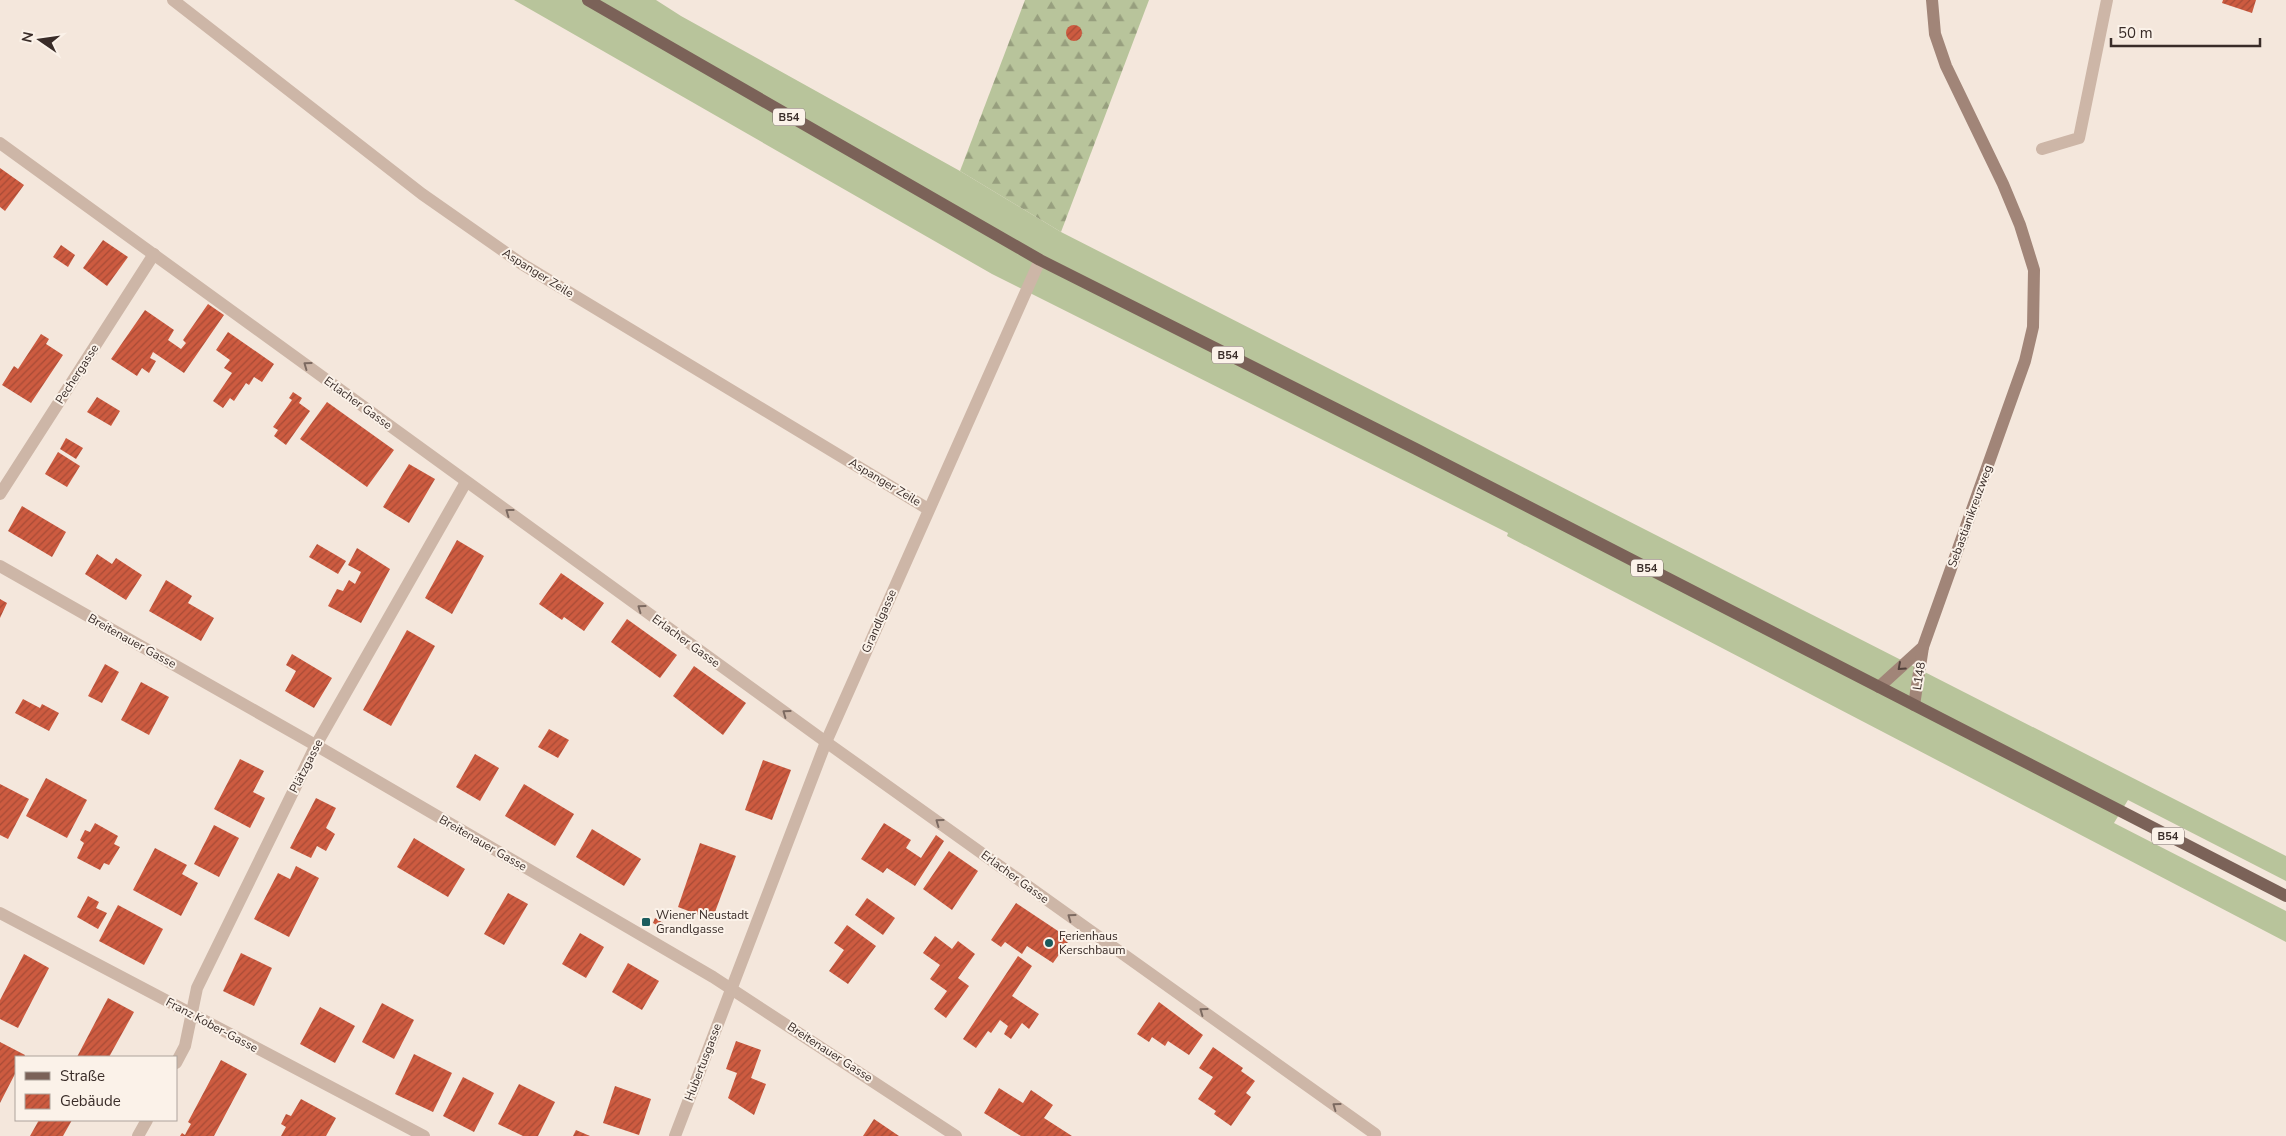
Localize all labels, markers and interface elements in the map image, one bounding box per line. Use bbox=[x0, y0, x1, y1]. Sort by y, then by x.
north arrow bbox=[15, 15, 65, 65]
scale bar bbox=[2111, 15, 2260, 47]
text: 50 m bbox=[2118, 23, 2153, 43]
text: N bbox=[17, 30, 38, 44]
road number: B54 bbox=[773, 108, 805, 125]
street label: Aspanger Zeile bbox=[499, 245, 577, 301]
street label: Pechergasse bbox=[52, 341, 102, 407]
road number: B54 bbox=[1212, 346, 1244, 364]
one-way arrow bbox=[303, 362, 313, 371]
street label: Erlacher Gasse bbox=[321, 373, 395, 433]
street label: Aspanger Zeile bbox=[846, 454, 924, 510]
street label: Sebastianikreuzweg bbox=[1944, 463, 1996, 569]
one-way arrow bbox=[506, 510, 515, 518]
road number: B54 bbox=[1631, 560, 1663, 576]
street label: Grandlgasse bbox=[858, 587, 900, 655]
one-way arrow bbox=[637, 604, 646, 614]
street label: Breitenauer Gasse bbox=[85, 610, 179, 672]
street label: Erlacher Gasse bbox=[649, 611, 723, 671]
one-way arrow bbox=[1898, 661, 1907, 670]
street label: L148 bbox=[1909, 661, 1929, 691]
one-way arrow bbox=[783, 710, 792, 719]
street label: Plätzgasse bbox=[286, 736, 326, 796]
street label: Breitenauer Gasse bbox=[436, 811, 530, 875]
one-way arrow bbox=[935, 819, 945, 828]
road number: B54 bbox=[2152, 828, 2184, 844]
street label: Erlacher Gasse bbox=[978, 847, 1052, 907]
place label: Wiener Neustadt Grandlgasse bbox=[656, 907, 749, 937]
one-way arrow bbox=[1067, 914, 1077, 923]
marker: Wiener Neustadt Grandlgasse bbox=[640, 916, 652, 928]
place label: Ferienhaus Kerschbaum bbox=[1059, 928, 1126, 958]
marker: Ferienhaus Kerschbaum bbox=[1043, 937, 1055, 949]
street label: Franz Kober-Gasse bbox=[163, 994, 261, 1056]
one-way arrow bbox=[1200, 1008, 1209, 1017]
street label: Breitenauer Gasse bbox=[784, 1018, 876, 1086]
street label: Hubertusgasse bbox=[681, 1021, 725, 1103]
legend bbox=[15, 1056, 178, 1121]
text: Straße bbox=[60, 1066, 105, 1086]
text: Gebäude bbox=[60, 1091, 121, 1111]
one-way arrow bbox=[1332, 1103, 1342, 1112]

